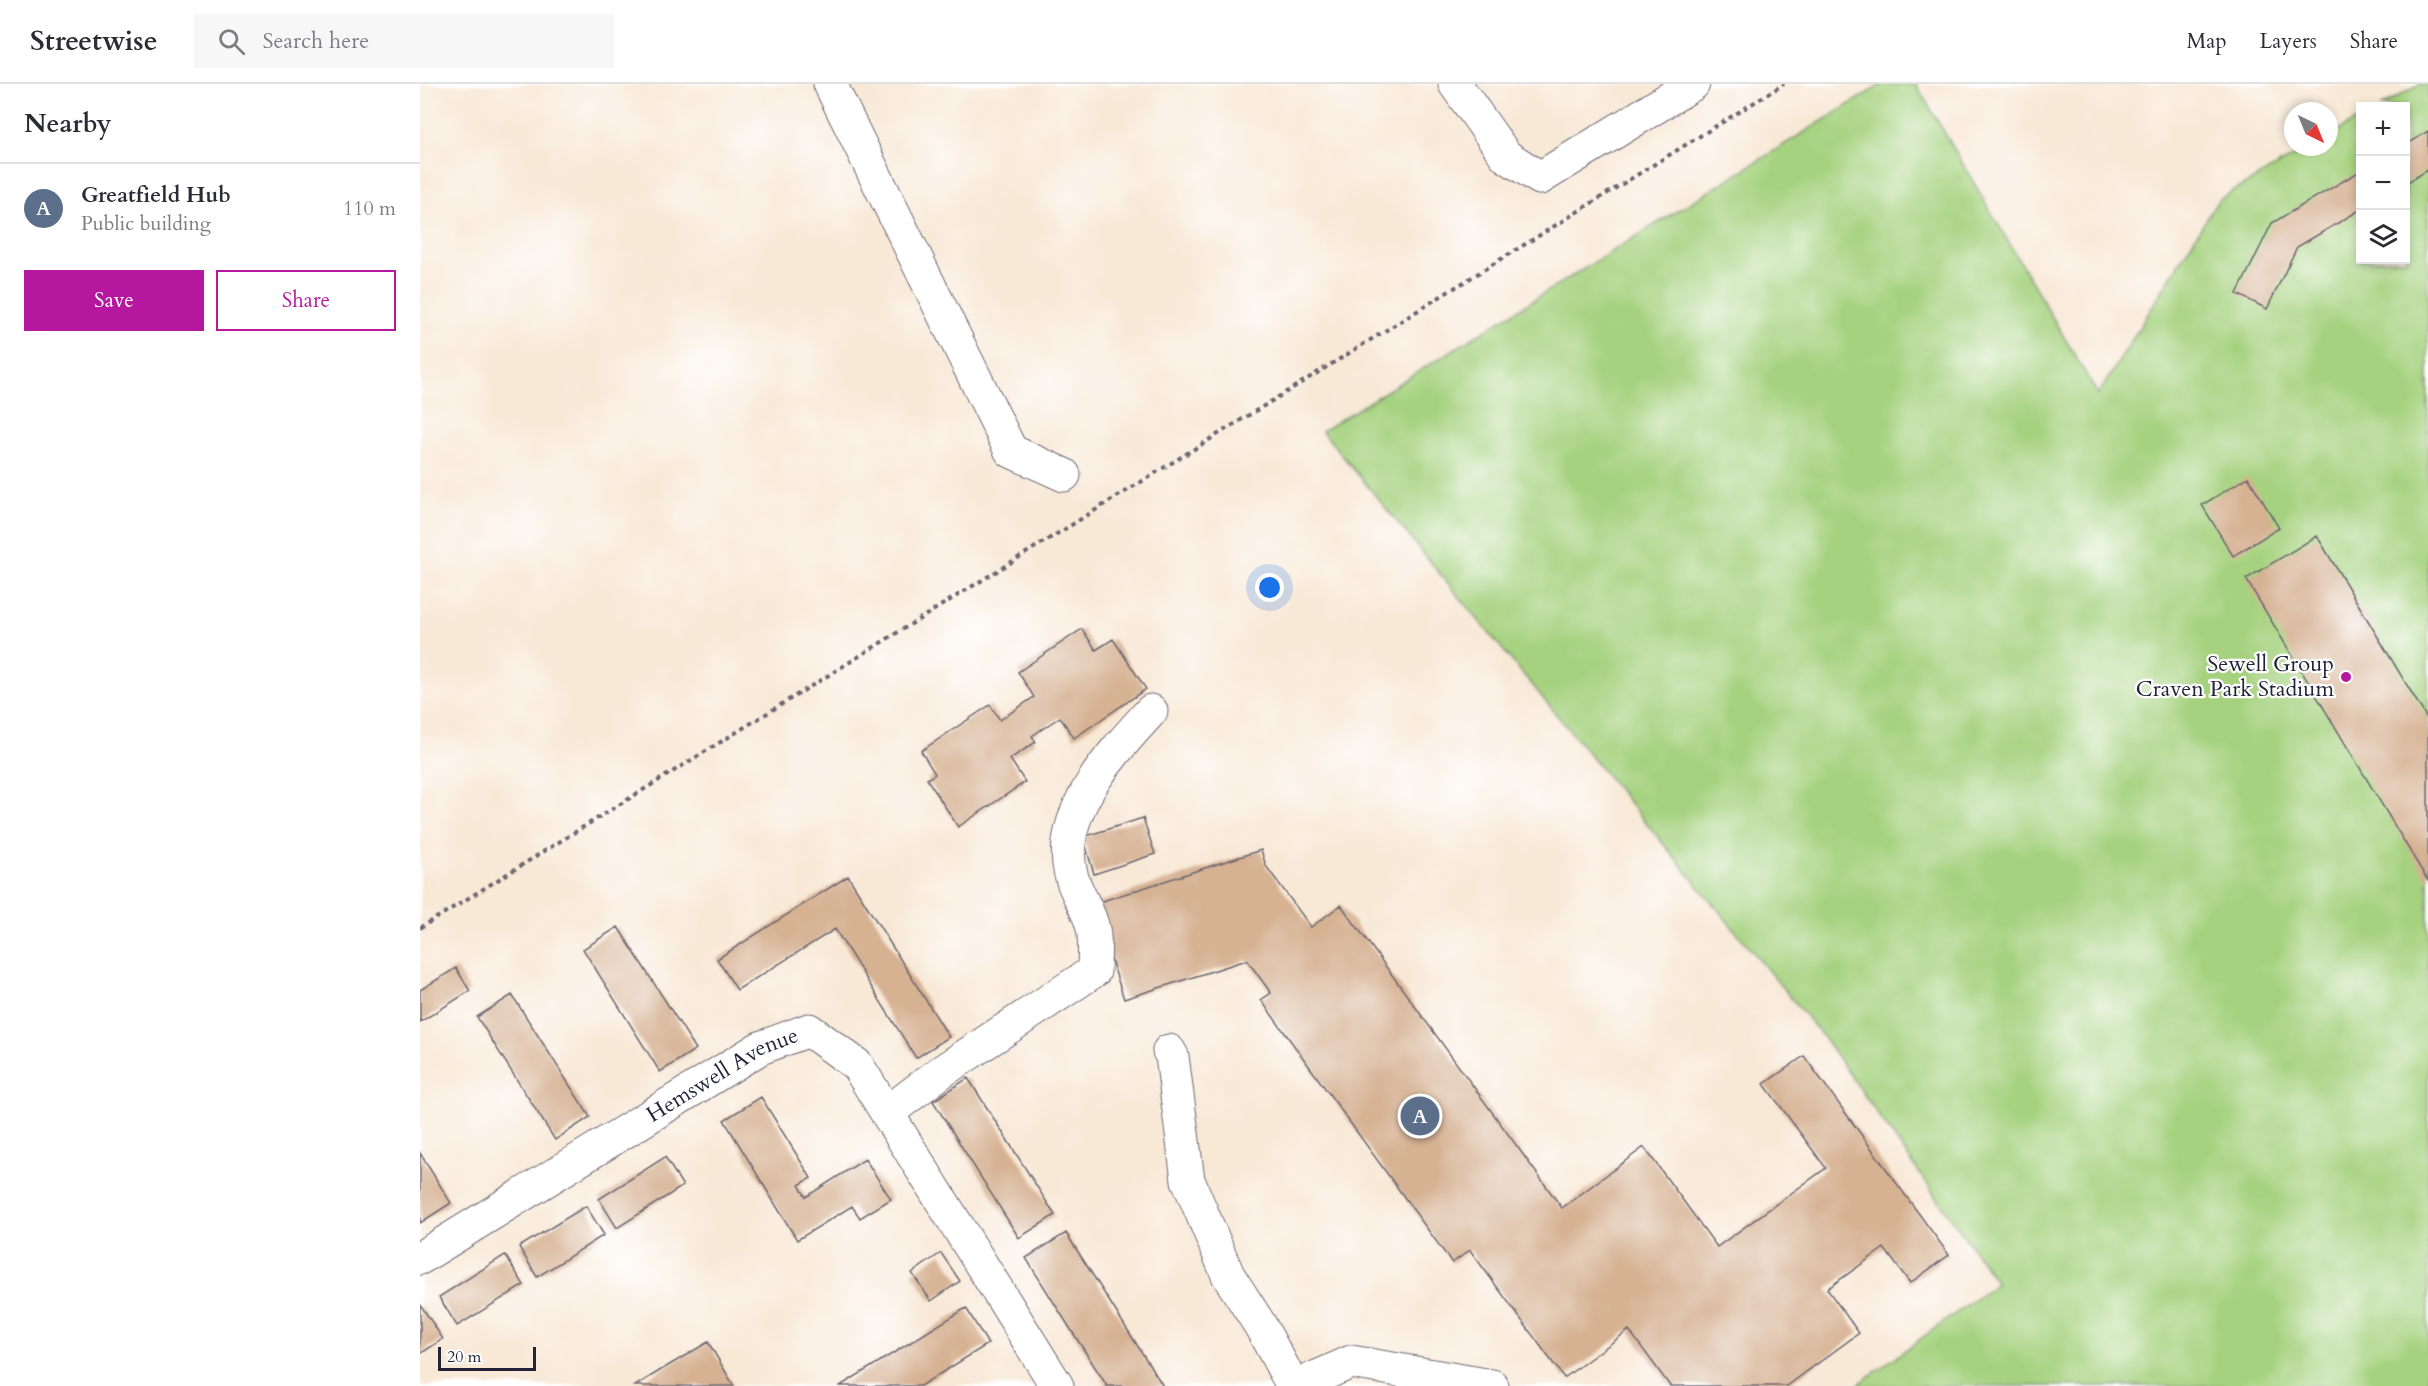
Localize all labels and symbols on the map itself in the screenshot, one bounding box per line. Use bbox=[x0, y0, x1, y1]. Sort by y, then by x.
north arrow bbox=[2284, 102, 2338, 156]
your location bbox=[1255, 573, 1284, 602]
place label: Sewell Group Craven Park Stadium bbox=[2136, 649, 2334, 704]
marker: Sewell Group Craven Park Stadium bbox=[2339, 670, 2353, 684]
street label: Hemswell Avenue bbox=[641, 1020, 802, 1130]
pin: A bbox=[1400, 1094, 1440, 1138]
scale bar bbox=[438, 1344, 536, 1372]

